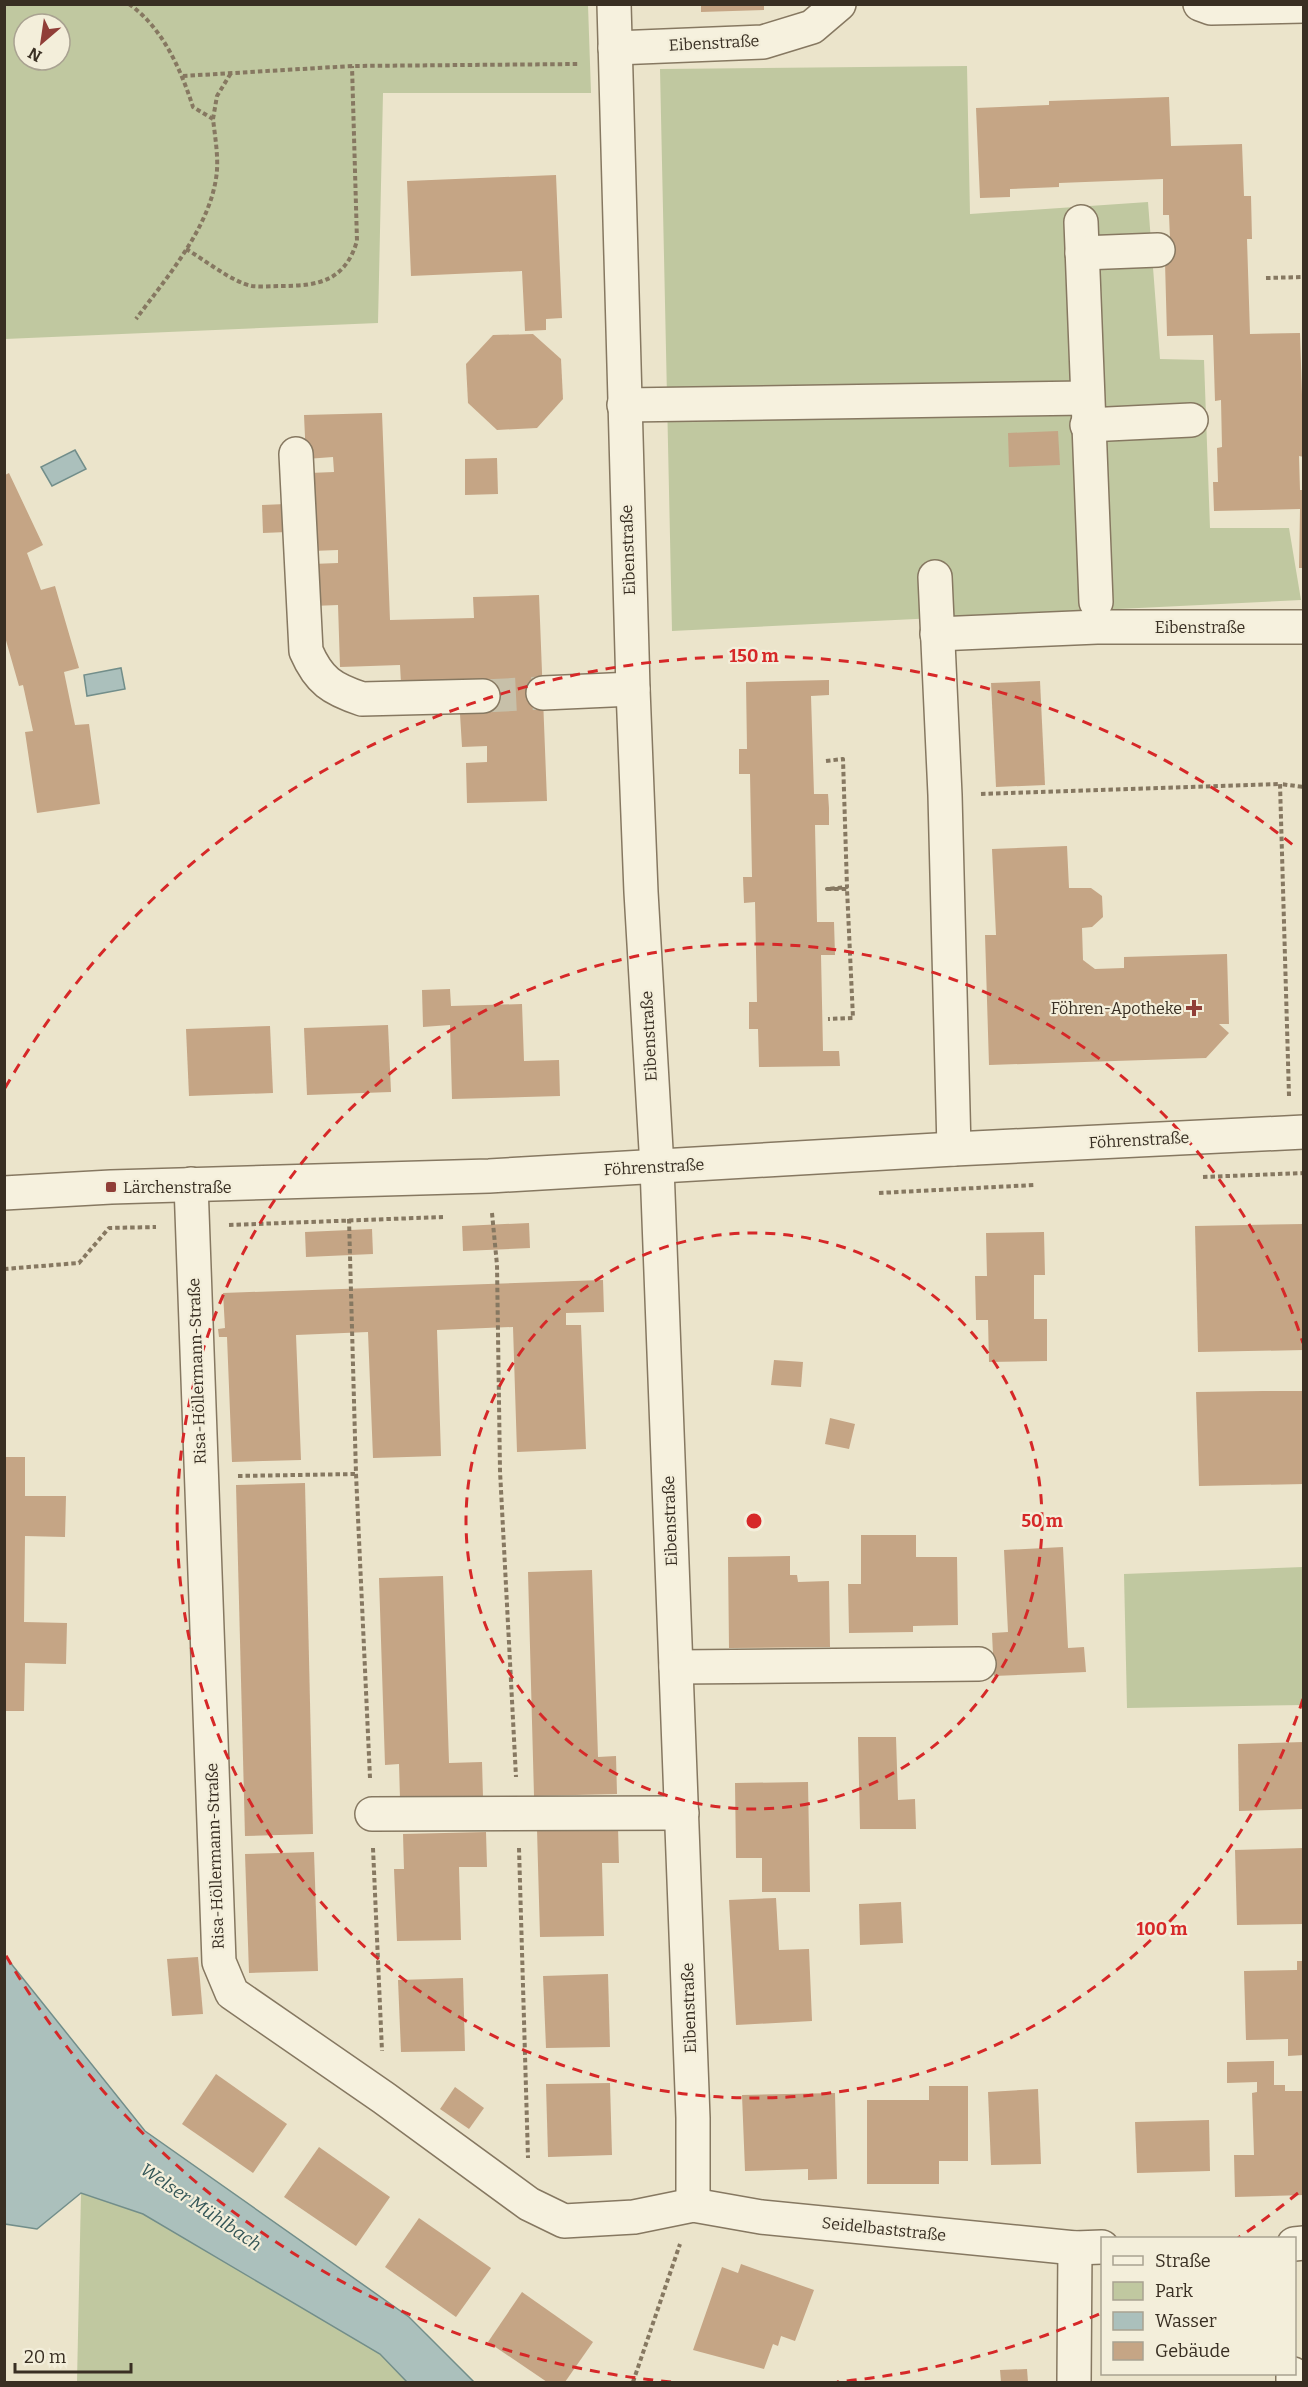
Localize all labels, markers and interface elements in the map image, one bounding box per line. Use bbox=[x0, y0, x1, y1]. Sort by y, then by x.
north arrow bbox=[12, 12, 72, 72]
street label: Eibenstraße bbox=[668, 31, 760, 55]
text: N bbox=[25, 43, 45, 66]
street label: Eibenstraße bbox=[617, 504, 639, 596]
street label: Eibenstraße bbox=[1155, 618, 1245, 637]
text: 150 m bbox=[729, 645, 779, 667]
street label: Eibenstraße bbox=[637, 990, 661, 1082]
place label: Föhren-Apotheke bbox=[1051, 999, 1182, 1018]
marker: Föhren-Apotheke bbox=[1187, 1001, 1201, 1015]
street label: Föhrenstraße bbox=[1088, 1128, 1190, 1152]
street label: Föhrenstraße bbox=[603, 1155, 705, 1179]
place label: Lärchenstraße bbox=[123, 1178, 232, 1197]
marker: Lärchenstraße bbox=[104, 1180, 118, 1194]
street label: Risa-Höllermann-Straße bbox=[184, 1278, 210, 1464]
street label: Eibenstraße bbox=[659, 1475, 681, 1567]
text: 50 m bbox=[1021, 1510, 1063, 1532]
centre of rings bbox=[744, 1511, 764, 1531]
street label: Risa-Höllermann-Straße bbox=[202, 1763, 228, 1949]
text: 100 m bbox=[1136, 1918, 1188, 1940]
street label: Eibenstraße bbox=[678, 1962, 700, 2054]
water label: Welser Mühlbach bbox=[136, 2158, 266, 2256]
street label: Seidelbaststraße bbox=[821, 2213, 947, 2245]
legend bbox=[1101, 2237, 1296, 2375]
text: Straße bbox=[1155, 2250, 1211, 2272]
text: Park bbox=[1155, 2280, 1194, 2302]
text: Wasser bbox=[1155, 2310, 1217, 2332]
scale bar bbox=[15, 2336, 130, 2374]
text: Gebäude bbox=[1155, 2340, 1230, 2362]
text: 20 m bbox=[24, 2346, 66, 2368]

